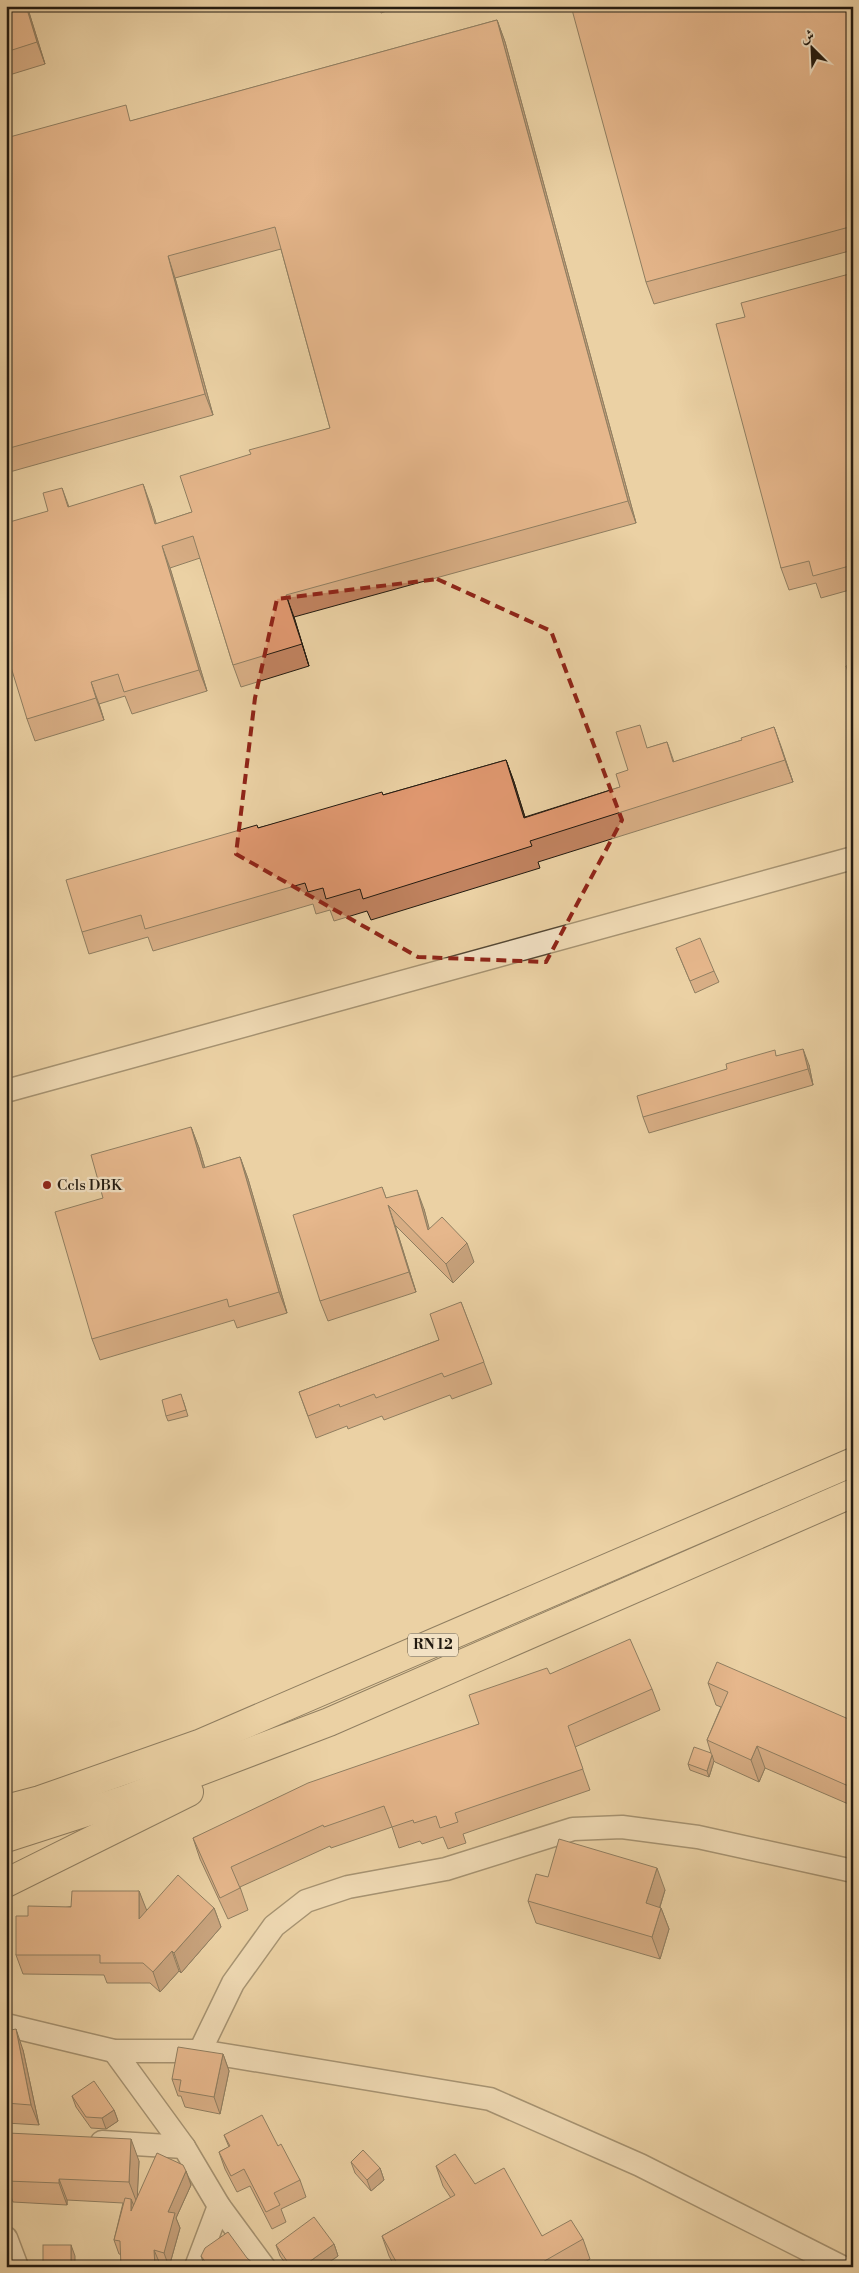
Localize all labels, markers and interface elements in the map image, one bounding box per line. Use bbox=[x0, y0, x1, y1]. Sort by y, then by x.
north arrow bbox=[786, 22, 836, 72]
text: ش bbox=[797, 26, 817, 48]
place label: Ccls DBK bbox=[57, 1176, 123, 1195]
marker: Ccls DBK bbox=[41, 1179, 53, 1191]
road number: RN 12 bbox=[408, 1634, 458, 1656]

